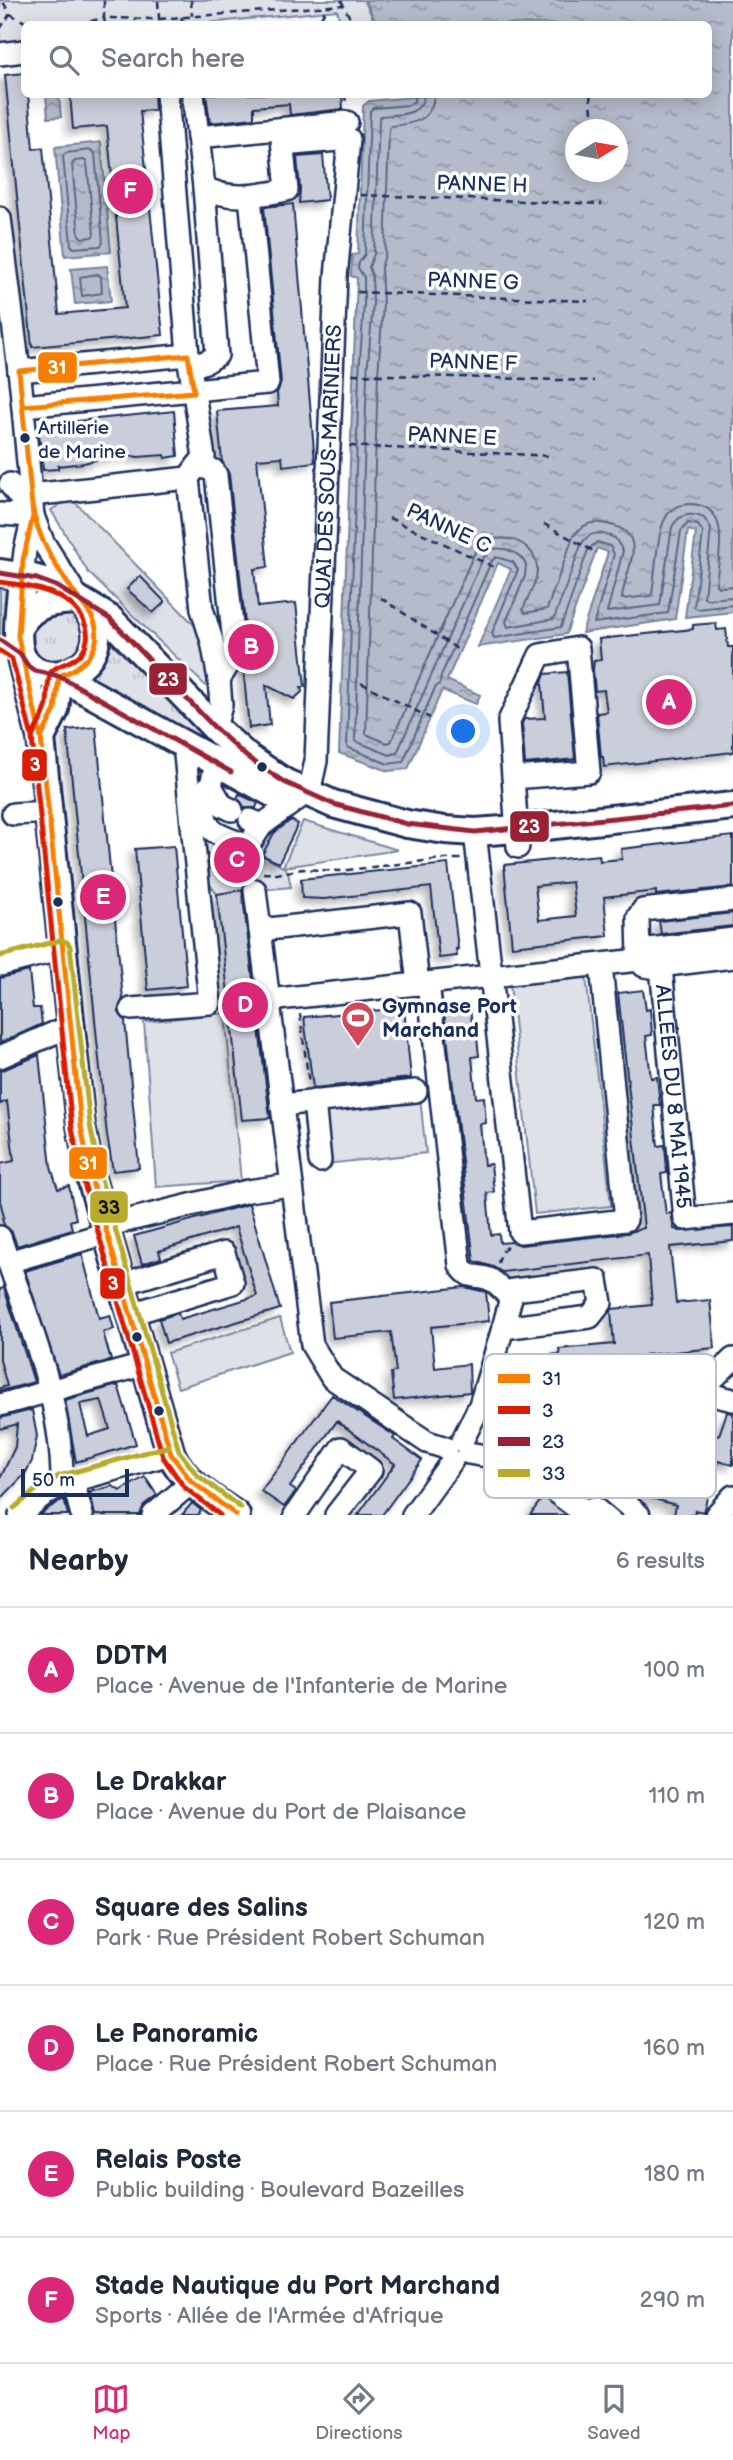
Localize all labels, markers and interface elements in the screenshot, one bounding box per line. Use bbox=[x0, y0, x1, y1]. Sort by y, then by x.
search box bbox=[21, 21, 712, 98]
icon: search bbox=[45, 41, 83, 79]
text: Search here bbox=[101, 44, 245, 75]
north arrow bbox=[565, 119, 628, 182]
pin: F bbox=[107, 165, 153, 217]
street label: PANNE H bbox=[436, 170, 528, 199]
street label: PANNE G bbox=[427, 267, 519, 296]
street label: QUAI DES SOUS-MARINIERS bbox=[310, 324, 347, 609]
street label: PANNE F bbox=[428, 348, 518, 377]
line badge: 31 bbox=[37, 351, 78, 384]
text: 31 bbox=[47, 357, 67, 380]
place label: Artillerie de Marine bbox=[38, 417, 126, 464]
street label: PANNE E bbox=[407, 422, 497, 451]
marker: Artillerie de Marine bbox=[18, 431, 32, 445]
street label: PANNE C bbox=[402, 498, 495, 559]
pin: B bbox=[228, 621, 274, 673]
line badge: 23 bbox=[148, 662, 188, 696]
text: 23 bbox=[157, 669, 179, 692]
pin: A bbox=[646, 676, 692, 728]
your location bbox=[446, 714, 480, 748]
line badge: 3 bbox=[21, 748, 48, 782]
text: 3 bbox=[29, 754, 41, 777]
unlabelled marker bbox=[255, 760, 269, 774]
line badge: 23 bbox=[509, 810, 550, 843]
text: 23 bbox=[518, 816, 540, 839]
pin: C bbox=[214, 834, 260, 886]
pin: E bbox=[80, 871, 126, 923]
unlabelled marker bbox=[51, 895, 65, 909]
pin: D bbox=[222, 979, 268, 1031]
street label: ALLÉES DU 8 MAI 1945 bbox=[650, 983, 696, 1210]
place label: Gymnase Port Marchand bbox=[382, 994, 517, 1043]
sports icon: Gymnase Port Marchand bbox=[339, 999, 377, 1048]
line badge: 31 bbox=[68, 1146, 108, 1180]
text: 31 bbox=[78, 1153, 98, 1176]
line badge: 33 bbox=[89, 1190, 129, 1224]
text: 33 bbox=[98, 1197, 120, 1220]
line badge: 3 bbox=[99, 1267, 126, 1300]
text: 3 bbox=[107, 1273, 119, 1296]
unlabelled marker bbox=[130, 1330, 144, 1344]
legend bbox=[484, 1354, 716, 1498]
text: 31 bbox=[542, 1368, 561, 1391]
text: 3 bbox=[542, 1400, 554, 1423]
unlabelled marker bbox=[152, 1404, 166, 1418]
text: 23 bbox=[542, 1431, 565, 1454]
text: 33 bbox=[542, 1463, 565, 1486]
scale bar bbox=[21, 1466, 130, 1498]
text: 50 m bbox=[32, 1469, 75, 1492]
text: Nearby bbox=[28, 1543, 128, 1579]
text: 6 results bbox=[616, 1547, 705, 1575]
text: DDTM bbox=[95, 1641, 168, 1672]
text: A bbox=[44, 1656, 58, 1684]
text: 100 m bbox=[644, 1656, 705, 1684]
text: Place · Avenue de l'Infanterie de Marine bbox=[95, 1672, 507, 1700]
text: Le Drakkar bbox=[95, 1767, 226, 1798]
text: B bbox=[43, 1782, 59, 1810]
text: 110 m bbox=[648, 1782, 705, 1810]
text: Place · Avenue du Port de Plaisance bbox=[95, 1798, 466, 1826]
text: Square des Salins bbox=[95, 1893, 308, 1924]
text: C bbox=[43, 1908, 59, 1936]
text: 120 m bbox=[644, 1908, 705, 1936]
text: Park · Rue Président Robert Schuman bbox=[95, 1924, 485, 1952]
text: Le Panoramic bbox=[95, 2019, 258, 2050]
text: D bbox=[43, 2034, 59, 2062]
text: 160 m bbox=[643, 2034, 705, 2062]
text: Place · Rue Président Robert Schuman bbox=[95, 2050, 497, 2078]
text: Relais Poste bbox=[95, 2145, 241, 2176]
text: E bbox=[44, 2160, 58, 2188]
text: 180 m bbox=[644, 2160, 705, 2188]
text: Public building · Boulevard Bazeilles bbox=[95, 2176, 464, 2204]
text: Stade Nautique du Port Marchand bbox=[95, 2271, 500, 2302]
text: F bbox=[44, 2286, 58, 2314]
text: 290 m bbox=[639, 2286, 705, 2314]
text: Sports · Allée de l'Armée d'Afrique bbox=[95, 2302, 444, 2330]
tab: Map bbox=[92, 2380, 131, 2445]
tab: Directions bbox=[315, 2380, 403, 2445]
tab: Saved bbox=[587, 2380, 641, 2445]

